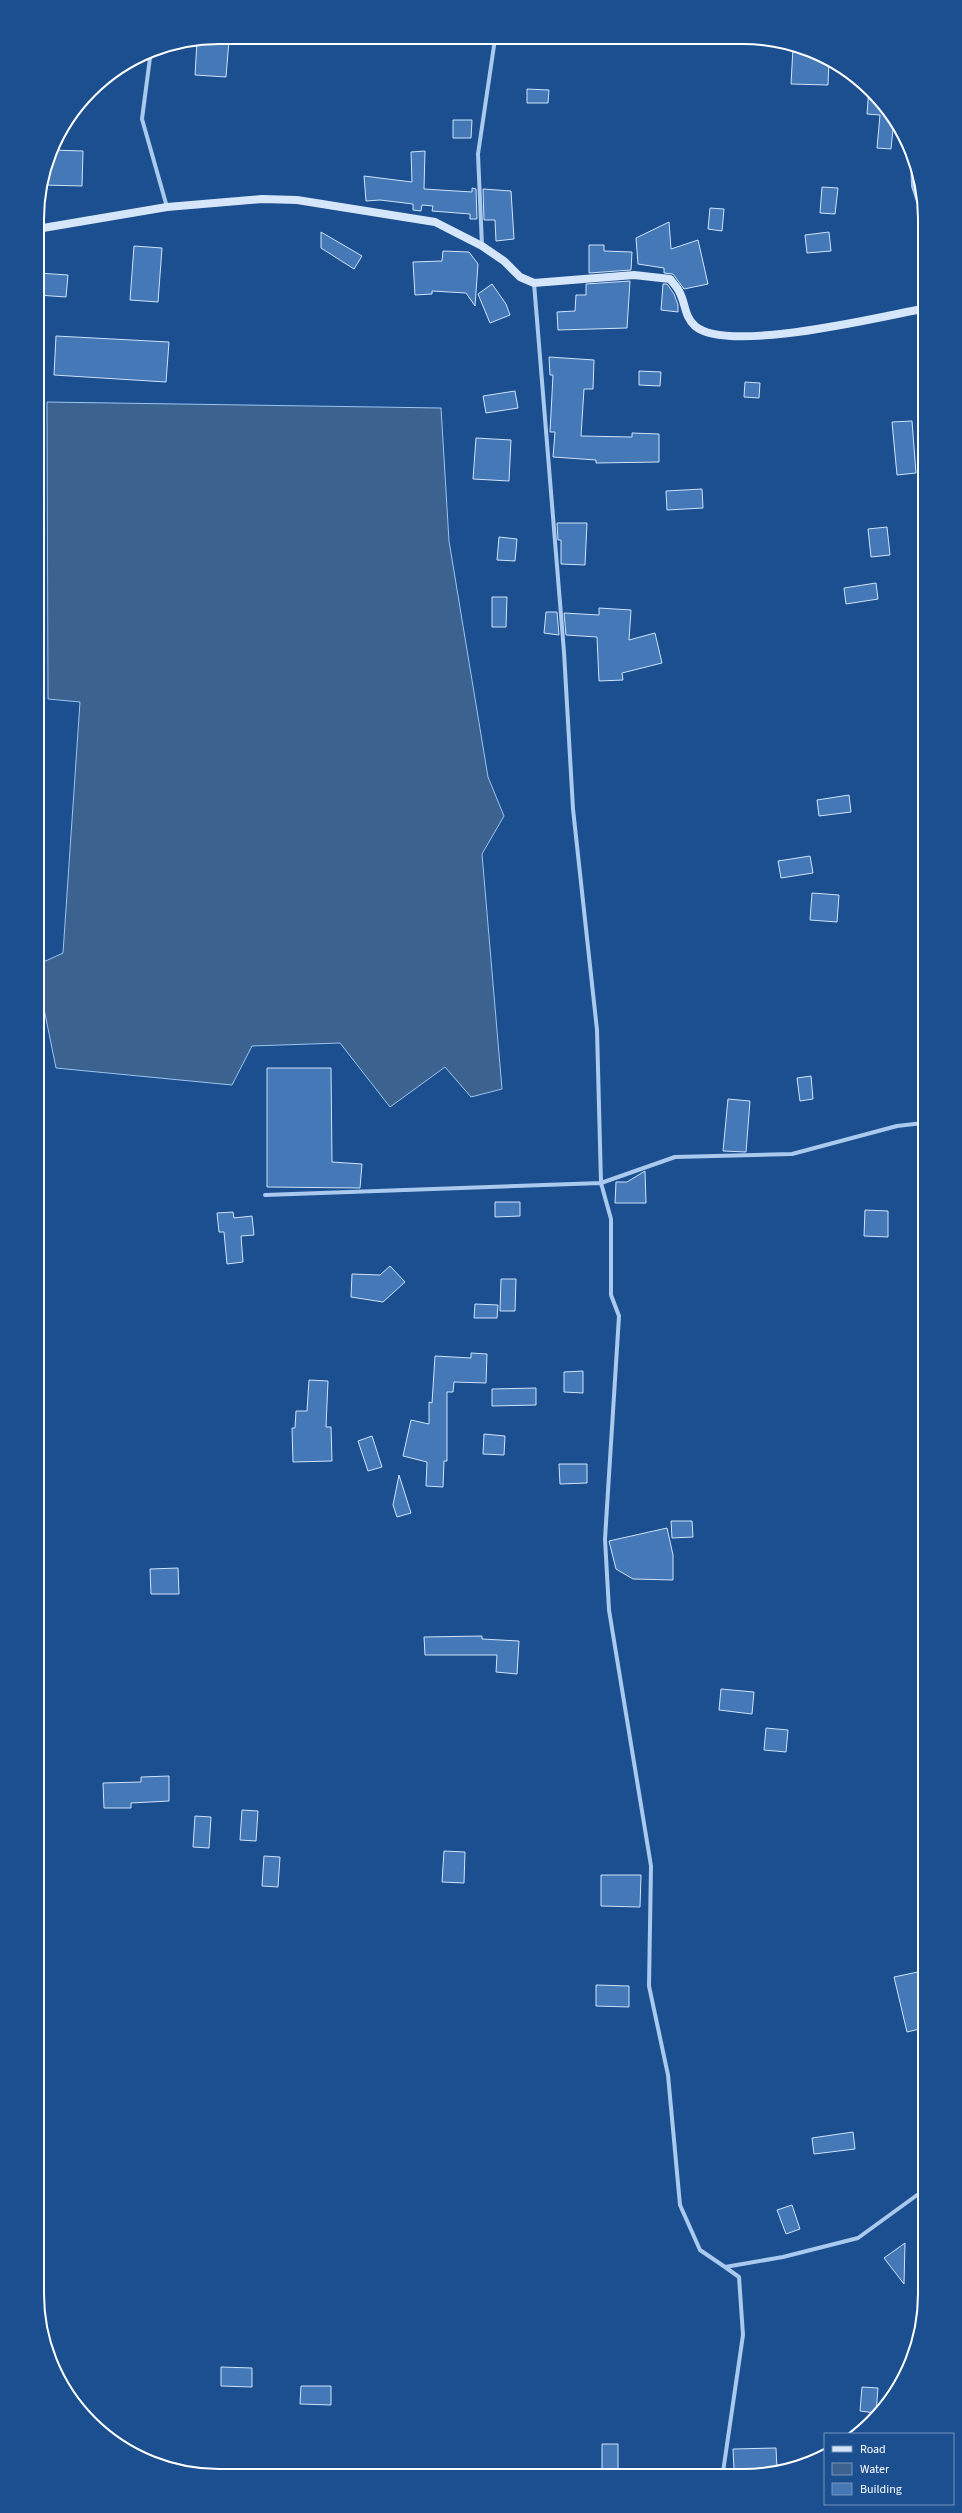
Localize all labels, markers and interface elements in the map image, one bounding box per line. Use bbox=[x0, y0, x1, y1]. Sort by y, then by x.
legend bbox=[824, 2433, 954, 2505]
text: Road bbox=[860, 2441, 886, 2458]
text: Water bbox=[860, 2461, 890, 2478]
text: Building bbox=[860, 2481, 902, 2498]

